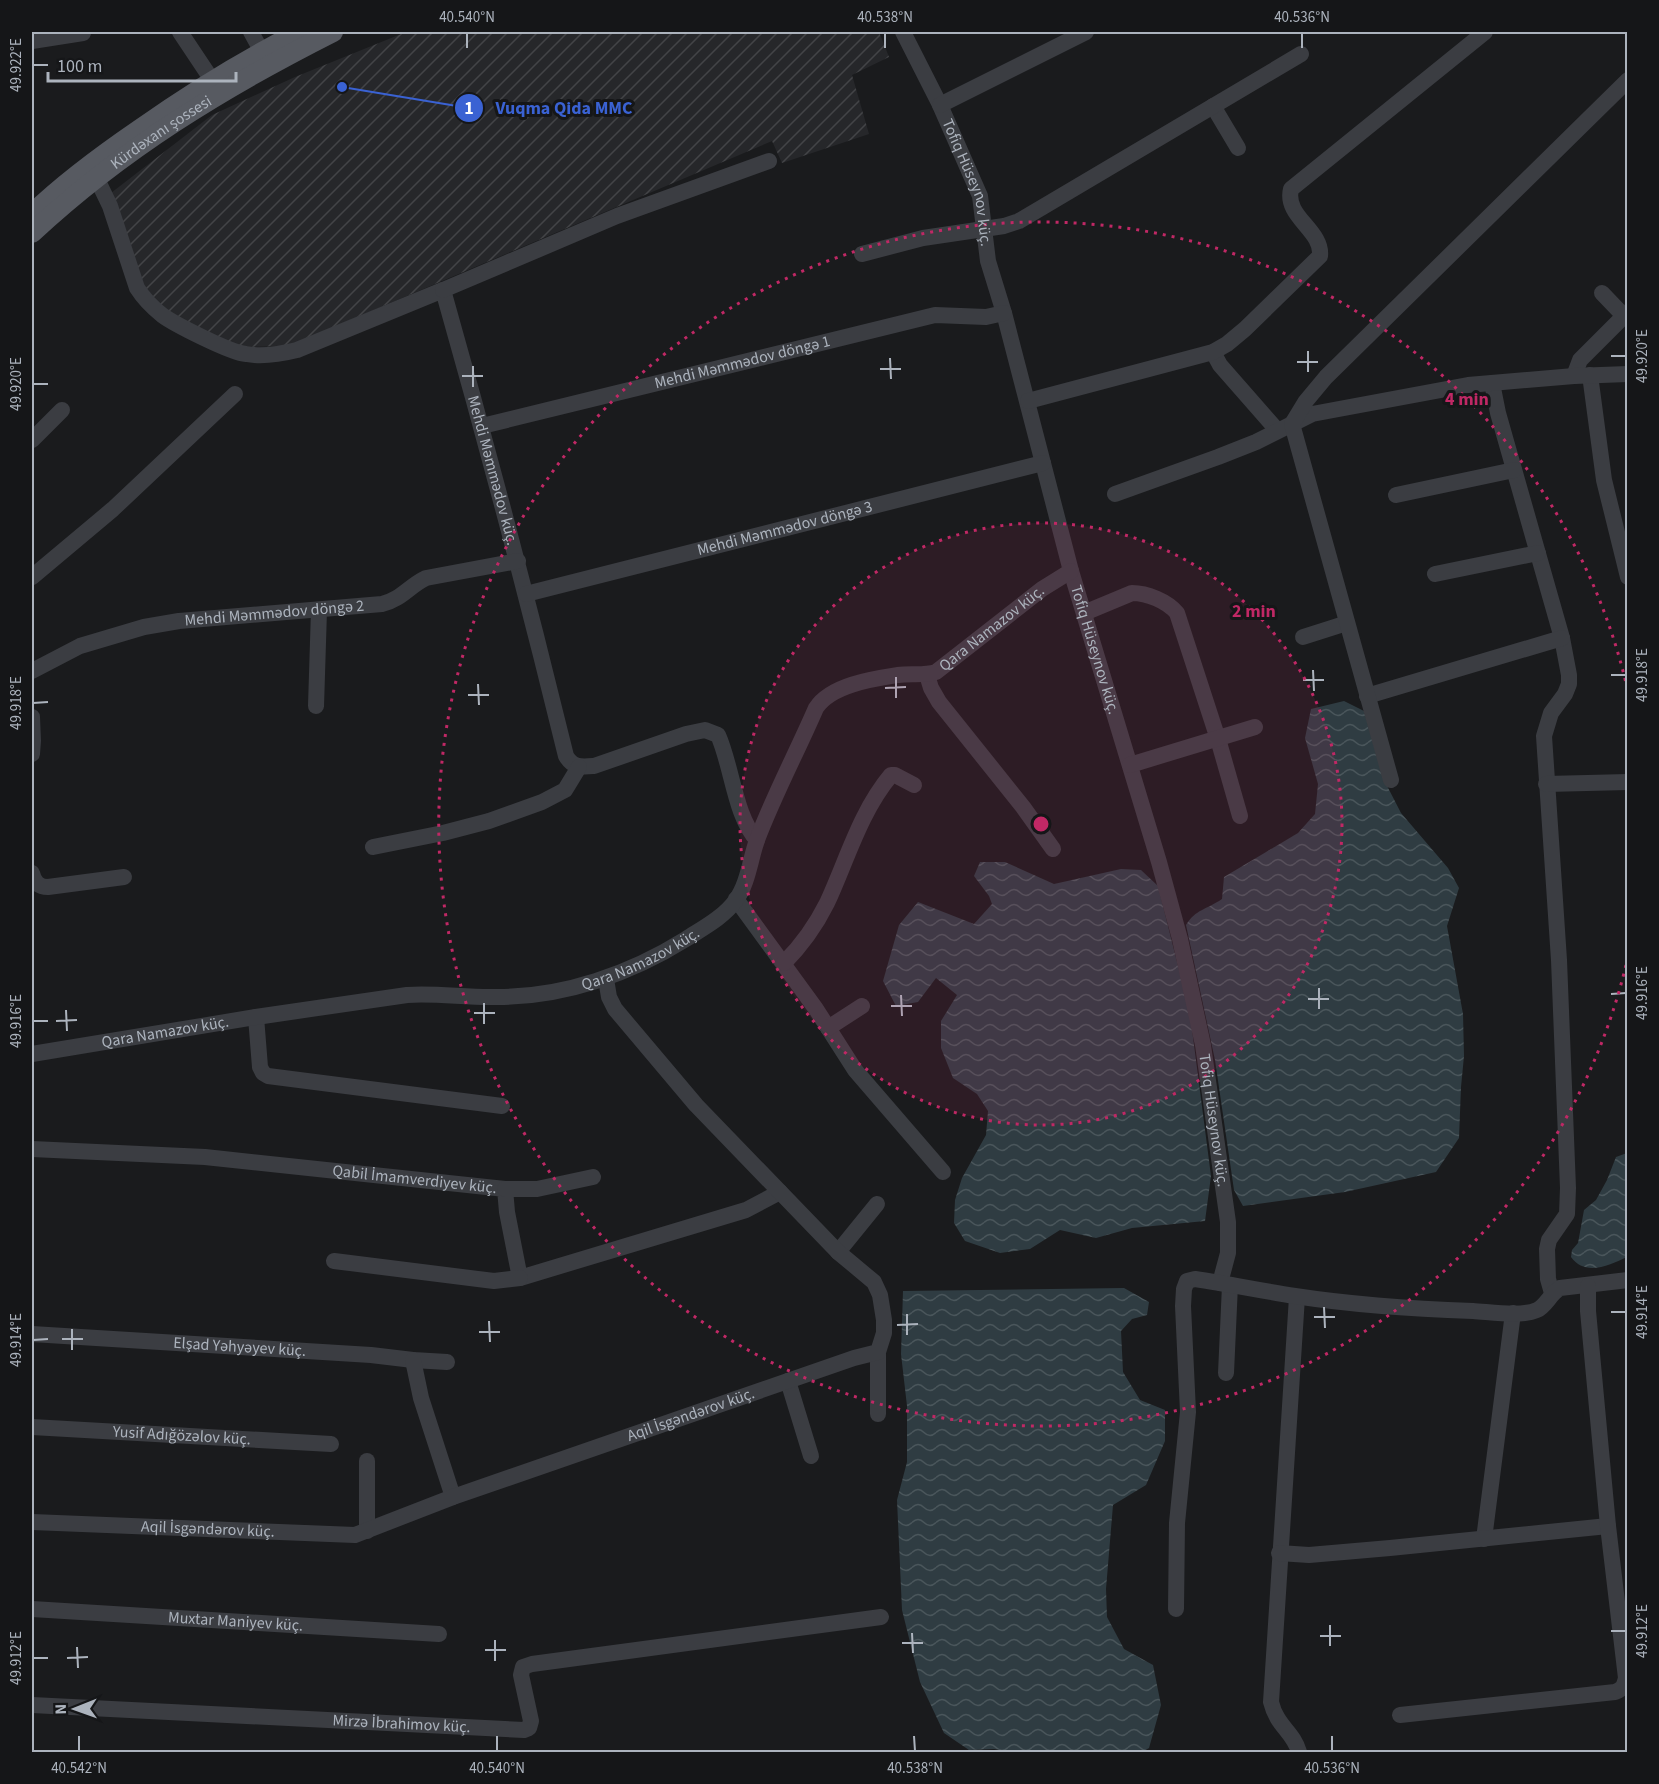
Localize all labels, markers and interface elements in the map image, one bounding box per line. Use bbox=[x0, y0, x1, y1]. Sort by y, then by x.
text: 40.540°N bbox=[439, 7, 495, 28]
text: 40.538°N bbox=[857, 7, 913, 28]
text: 40.536°N bbox=[1274, 7, 1330, 28]
text: 49.922°E bbox=[6, 38, 27, 92]
scale bar bbox=[48, 45, 236, 83]
text: 100 m bbox=[57, 54, 102, 79]
street label: Kürdəxanı şossesi bbox=[106, 90, 216, 174]
callout: Vuqma Qida MMC bbox=[454, 90, 645, 126]
text: 1 bbox=[464, 96, 474, 121]
text: Vuqma Qida MMC bbox=[494, 96, 633, 121]
street label: Tofiq Hüseynov küç. bbox=[936, 115, 997, 248]
text: 49.920°E bbox=[1632, 329, 1653, 383]
street label: Mehdi Məmmədov döngə 1 bbox=[652, 330, 832, 394]
text: 49.920°E bbox=[6, 357, 27, 411]
text: 4 min bbox=[1445, 387, 1489, 412]
street label: Mehdi Məmmədov küç. bbox=[462, 393, 523, 548]
street label: Mehdi Məmmədov döngə 3 bbox=[695, 496, 875, 561]
street label: Qara Namazov küç. bbox=[934, 580, 1049, 677]
street label: Tofiq Hüseynov küç. bbox=[1065, 582, 1125, 717]
street label: Mehdi Məmmədov döngə 2 bbox=[184, 595, 365, 631]
text: 2 min bbox=[1232, 599, 1276, 624]
text: 49.918°E bbox=[1632, 648, 1653, 702]
text: 49.918°E bbox=[6, 676, 27, 730]
centre of rings bbox=[1031, 814, 1051, 834]
street label: Qara Namazov küç. bbox=[579, 922, 704, 996]
text: 49.916°E bbox=[1632, 966, 1653, 1020]
text: 49.916°E bbox=[6, 994, 27, 1048]
street label: Qara Namazov küç. bbox=[100, 1011, 230, 1053]
street label: Tofiq Hüseynov küç. bbox=[1193, 1052, 1234, 1188]
street label: Qabil İmamverdiyev küç. bbox=[331, 1160, 498, 1199]
text: 49.914°E bbox=[1632, 1285, 1653, 1339]
text: 49.914°E bbox=[6, 1313, 27, 1367]
street label: Elşad Yəhyəyev küç. bbox=[173, 1332, 307, 1362]
street label: Aqil İsgəndərov küç. bbox=[624, 1382, 758, 1447]
street label: Yusif Adığözəlov küç. bbox=[111, 1421, 251, 1450]
street label: Aqil İsgəndərov küç. bbox=[141, 1515, 275, 1543]
text: 49.912°E bbox=[1632, 1604, 1653, 1658]
street label: Muxtar Maniyev küç. bbox=[167, 1606, 304, 1637]
text: 49.912°E bbox=[6, 1631, 27, 1685]
north arrow bbox=[45, 1679, 105, 1739]
text: N bbox=[50, 1704, 72, 1715]
street label: Mirzə İbrahimov küç. bbox=[332, 1709, 471, 1738]
text: 40.542°N bbox=[51, 1758, 107, 1779]
text: 40.540°N bbox=[469, 1758, 525, 1779]
text: 40.538°N bbox=[887, 1758, 943, 1779]
text: 40.536°N bbox=[1304, 1758, 1360, 1779]

